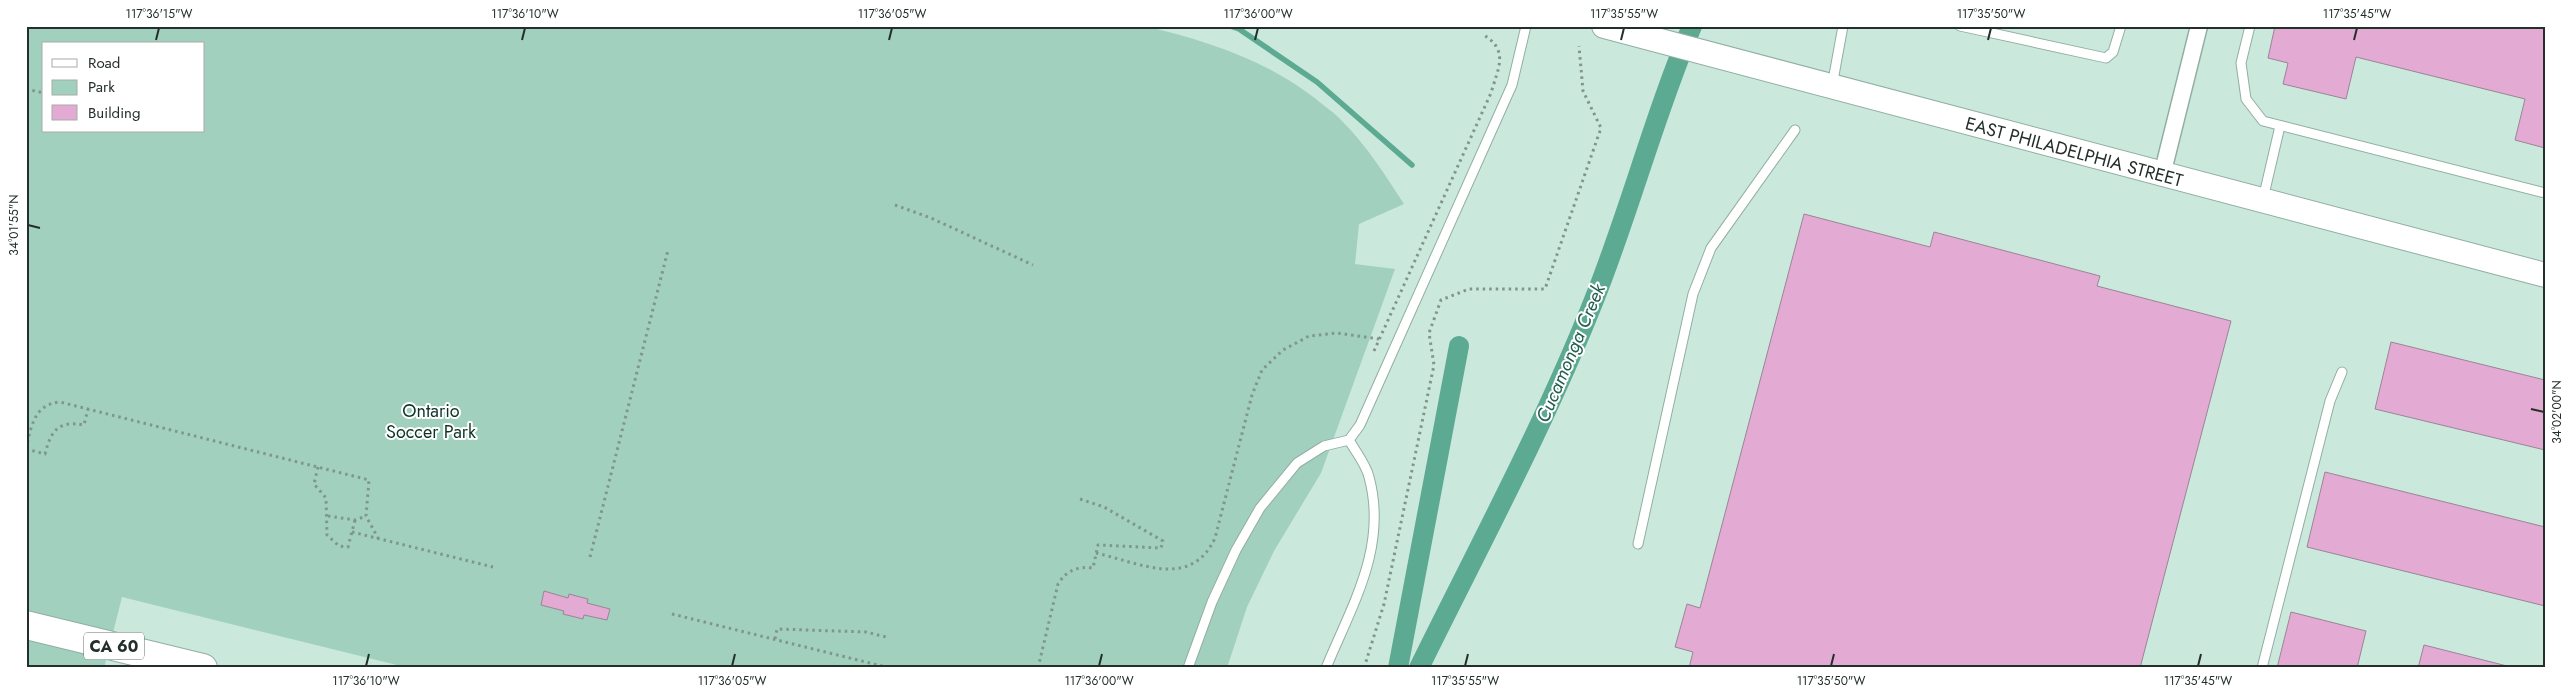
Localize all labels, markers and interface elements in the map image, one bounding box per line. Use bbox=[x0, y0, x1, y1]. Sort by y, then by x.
text: 117°36'15"W bbox=[126, 5, 193, 23]
text: 117°36'10"W bbox=[491, 5, 559, 23]
text: 117°36'05"W bbox=[858, 5, 926, 23]
text: 117°36'00"W bbox=[1223, 5, 1293, 23]
text: 117°35'55"W bbox=[1590, 5, 1658, 23]
text: 117°35'50"W bbox=[1957, 5, 2025, 23]
text: 117°35'45"W bbox=[2323, 5, 2391, 23]
legend bbox=[42, 42, 205, 132]
text: Road bbox=[88, 52, 120, 74]
text: Park bbox=[88, 76, 115, 98]
text: Building bbox=[88, 102, 140, 124]
street label: EAST PHILADELPHIA STREET bbox=[1962, 110, 2186, 194]
text: 34°01'55"N bbox=[5, 194, 23, 256]
water label: Cucamonga Creek bbox=[1529, 279, 1612, 427]
text: 34°02'00"N bbox=[2548, 380, 2566, 444]
park label: Ontario Soccer Park bbox=[386, 398, 476, 445]
road number: CA 60 bbox=[84, 632, 144, 659]
text: 117°36'10"W bbox=[332, 672, 400, 690]
text: 117°36'05"W bbox=[698, 672, 766, 690]
text: 117°36'00"W bbox=[1064, 672, 1134, 690]
text: 117°35'55"W bbox=[1431, 672, 1499, 690]
text: 117°35'50"W bbox=[1797, 672, 1865, 690]
text: 117°35'45"W bbox=[2164, 672, 2232, 690]

